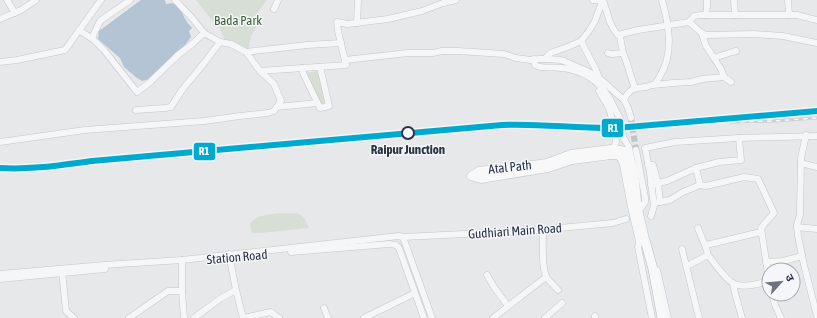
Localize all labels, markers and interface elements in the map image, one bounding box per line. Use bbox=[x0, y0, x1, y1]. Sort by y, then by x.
park label: Bada Park bbox=[214, 13, 262, 28]
line badge: R1 bbox=[601, 118, 624, 138]
text: R1 bbox=[608, 122, 618, 134]
marker: Raipur Junction bbox=[401, 126, 415, 140]
line badge: R1 bbox=[193, 142, 216, 161]
place label: Raipur Junction bbox=[371, 142, 445, 157]
text: R1 bbox=[199, 145, 209, 157]
street label: Atal Path bbox=[488, 157, 532, 177]
street label: Gudhiari Main Road bbox=[468, 220, 562, 242]
street label: Station Road bbox=[206, 247, 268, 267]
north arrow bbox=[761, 262, 801, 302]
text: उ bbox=[783, 272, 797, 284]

